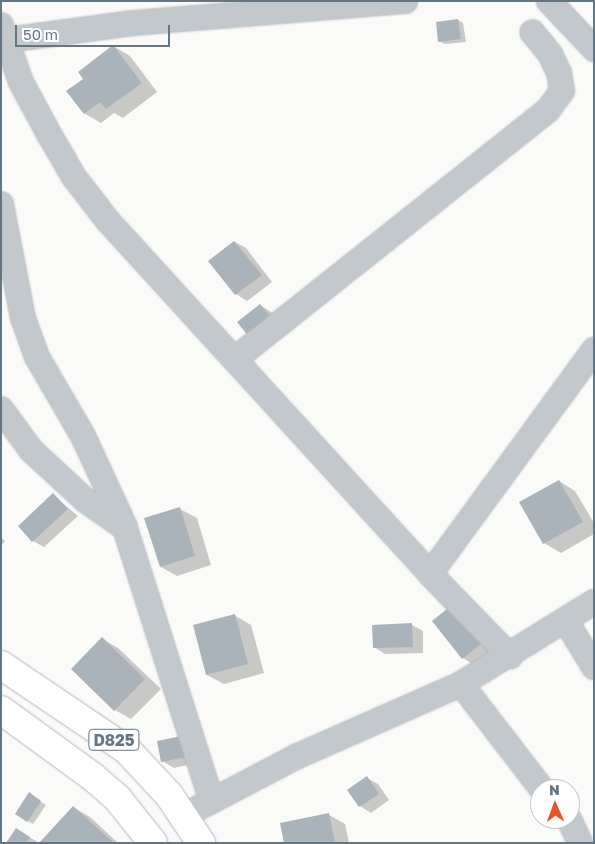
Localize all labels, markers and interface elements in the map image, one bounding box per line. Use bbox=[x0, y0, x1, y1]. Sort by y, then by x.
scale bar bbox=[18, 15, 172, 47]
text: 50 m bbox=[23, 25, 58, 43]
road number: D825 bbox=[88, 726, 140, 754]
north arrow bbox=[530, 779, 580, 829]
text: N bbox=[549, 781, 560, 798]

